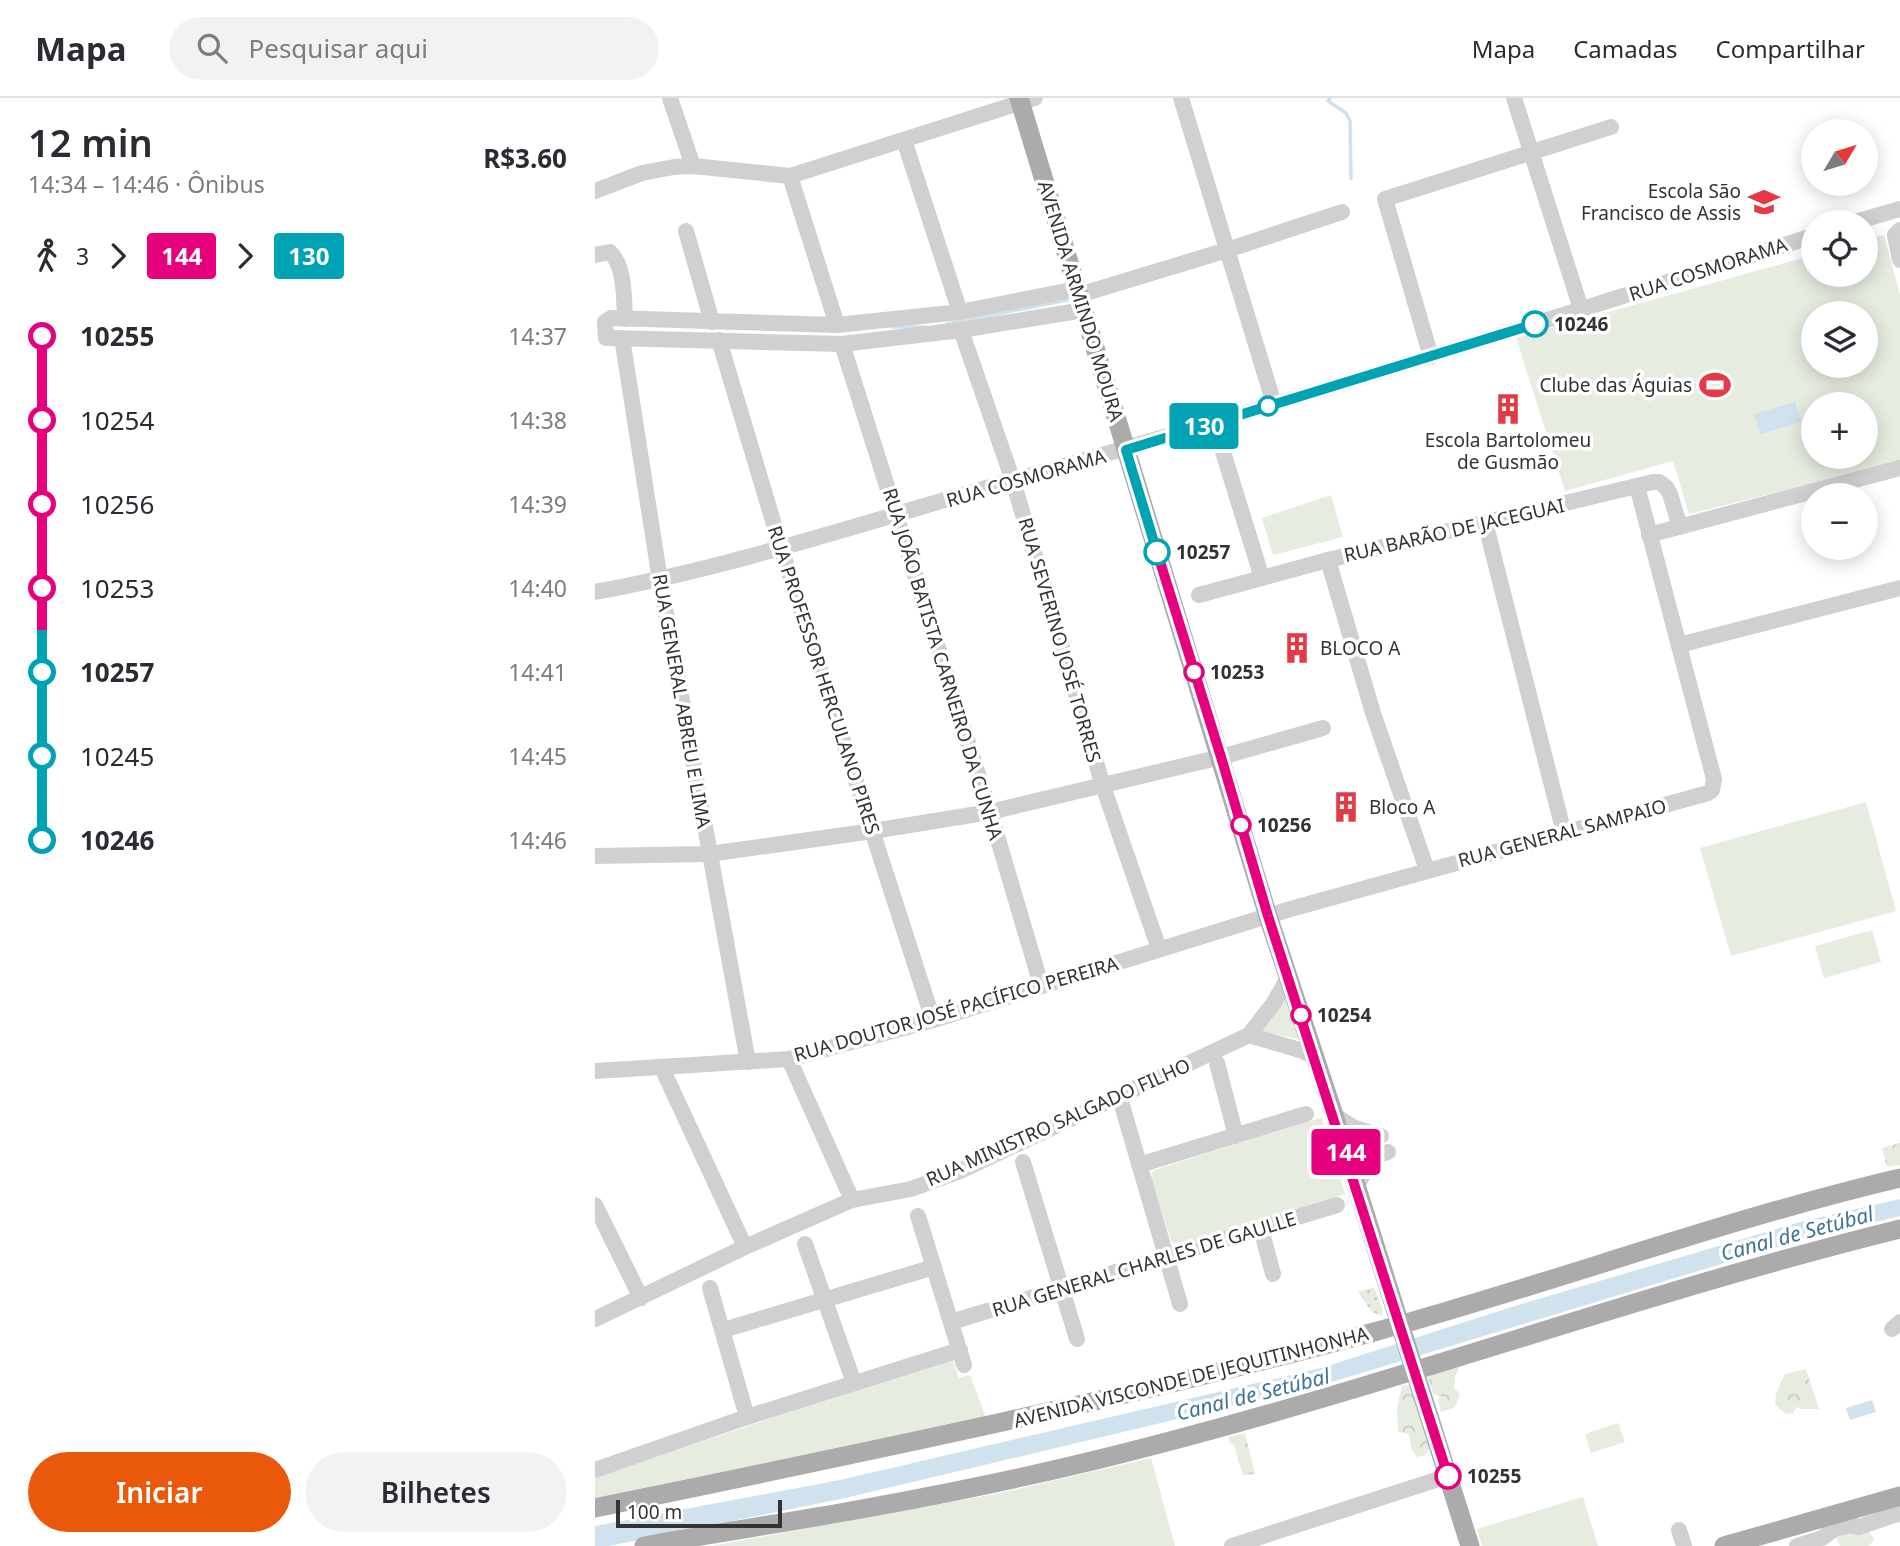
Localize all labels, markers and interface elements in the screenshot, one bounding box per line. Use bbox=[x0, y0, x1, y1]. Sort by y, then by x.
search box bbox=[169, 17, 659, 80]
text: Mapa bbox=[35, 26, 127, 71]
icon: search bbox=[193, 29, 231, 67]
text: Pesquisar aqui bbox=[249, 30, 428, 66]
text: Mapa bbox=[1472, 32, 1535, 65]
text: Camadas bbox=[1573, 32, 1677, 65]
text: Compartilhar bbox=[1715, 32, 1865, 65]
text: 12 min bbox=[28, 116, 153, 168]
north arrow bbox=[1801, 119, 1878, 196]
map controls bbox=[1801, 119, 1878, 560]
text: R$3.60 bbox=[483, 140, 567, 176]
text: 14:34 – 14:46 · Ônibus bbox=[28, 168, 265, 200]
street label: AVENIDA ARMINDO MOURA bbox=[1032, 177, 1130, 425]
place label: Escola São Francisco de Assis bbox=[1581, 178, 1741, 226]
school or university icon: Escola São Francisco de Assis bbox=[1747, 185, 1781, 219]
button: locate bbox=[1801, 210, 1878, 287]
street label: RUA COSMORAMA bbox=[1626, 231, 1791, 307]
icon: walk bbox=[28, 237, 66, 275]
icon: forward bbox=[99, 237, 137, 275]
icon: forward bbox=[226, 237, 264, 275]
text: 144 bbox=[161, 239, 202, 272]
text: 130 bbox=[288, 239, 330, 272]
text: 3 bbox=[76, 240, 89, 272]
button: layers bbox=[1801, 301, 1878, 378]
marker: 10246 bbox=[1522, 311, 1548, 337]
place label: 10246 bbox=[1554, 311, 1608, 337]
text: 10255 bbox=[80, 318, 154, 354]
text: 14:37 bbox=[508, 320, 567, 352]
sports icon: Clube das Águias bbox=[1698, 368, 1732, 402]
place label: Clube das Águias bbox=[1539, 372, 1692, 398]
building icon: Escola Bartolomeu de Gusmão bbox=[1491, 392, 1525, 426]
button: + bbox=[1801, 392, 1878, 469]
unlabelled marker bbox=[1258, 396, 1278, 416]
text: 10254 bbox=[80, 402, 154, 438]
line badge: 130 bbox=[1164, 403, 1244, 449]
text: 14:38 bbox=[508, 404, 567, 436]
text: 130 bbox=[1183, 409, 1225, 442]
place label: Escola Bartolomeu de Gusmão bbox=[1425, 427, 1591, 475]
street label: RUA COSMORAMA bbox=[943, 443, 1110, 513]
button: − bbox=[1801, 483, 1878, 560]
street label: RUA JOÃO BATISTA CARNEIRO DA CUNHA bbox=[877, 485, 1009, 844]
text: 10256 bbox=[80, 486, 154, 522]
text: 14:39 bbox=[508, 488, 567, 520]
street label: RUA BARÃO DE JACEGUAI bbox=[1341, 492, 1567, 568]
street label: RUA SEVERINO JOSÉ TORRES bbox=[1013, 515, 1107, 765]
street label: RUA PROFESSOR HERCULANO PIRES bbox=[762, 522, 886, 838]
marker: 10257 bbox=[1144, 539, 1170, 565]
place label: 10257 bbox=[1176, 539, 1230, 565]
text: 10253 bbox=[80, 570, 154, 606]
text: 14:40 bbox=[508, 572, 567, 604]
street label: RUA GENERAL ABREU E LIMA bbox=[647, 572, 717, 831]
building icon: BLOCO A bbox=[1280, 631, 1314, 665]
place label: BLOCO A bbox=[1320, 635, 1401, 661]
text: 10257 bbox=[80, 654, 154, 690]
text: 14:41 bbox=[508, 656, 567, 688]
place label: 10253 bbox=[1210, 659, 1264, 685]
marker: 10253 bbox=[1184, 662, 1204, 682]
text: 10245 bbox=[80, 738, 154, 774]
text: 14:45 bbox=[508, 740, 567, 772]
building icon: Bloco A bbox=[1329, 790, 1363, 824]
street label: RUA GENERAL SAMPAIO bbox=[1455, 793, 1669, 873]
place label: Bloco A bbox=[1369, 794, 1436, 820]
place label: 10256 bbox=[1257, 812, 1311, 838]
marker: 10256 bbox=[1231, 815, 1251, 835]
text: 10246 bbox=[80, 822, 154, 858]
text: 14:46 bbox=[508, 824, 567, 856]
street label: RUA DOUTOR JOSÉ PACÍFICO PEREIRA bbox=[791, 950, 1122, 1068]
place label: 10254 bbox=[1317, 1002, 1371, 1028]
marker: 10254 bbox=[1291, 1005, 1311, 1025]
street label: RUA MINISTRO SALGADO FILHO bbox=[922, 1052, 1194, 1192]
line badge: 144 bbox=[1306, 1129, 1386, 1175]
text: 144 bbox=[1325, 1135, 1367, 1168]
water label: Canal de Setúbal bbox=[1717, 1199, 1877, 1267]
street label: RUA GENERAL CHARLES DE GAULLE bbox=[989, 1205, 1299, 1323]
street label: AVENIDA VISCONDE DE JEQUITINHONHA bbox=[1011, 1320, 1372, 1434]
water label: Canal de Setúbal bbox=[1173, 1361, 1333, 1427]
button: Iniciar bbox=[28, 1452, 291, 1532]
button: Bilhetes bbox=[305, 1452, 567, 1532]
marker: 10255 bbox=[1435, 1463, 1461, 1489]
place label: 10255 bbox=[1467, 1463, 1521, 1489]
scale bar bbox=[616, 1497, 782, 1529]
text: 100 m bbox=[627, 1499, 682, 1525]

